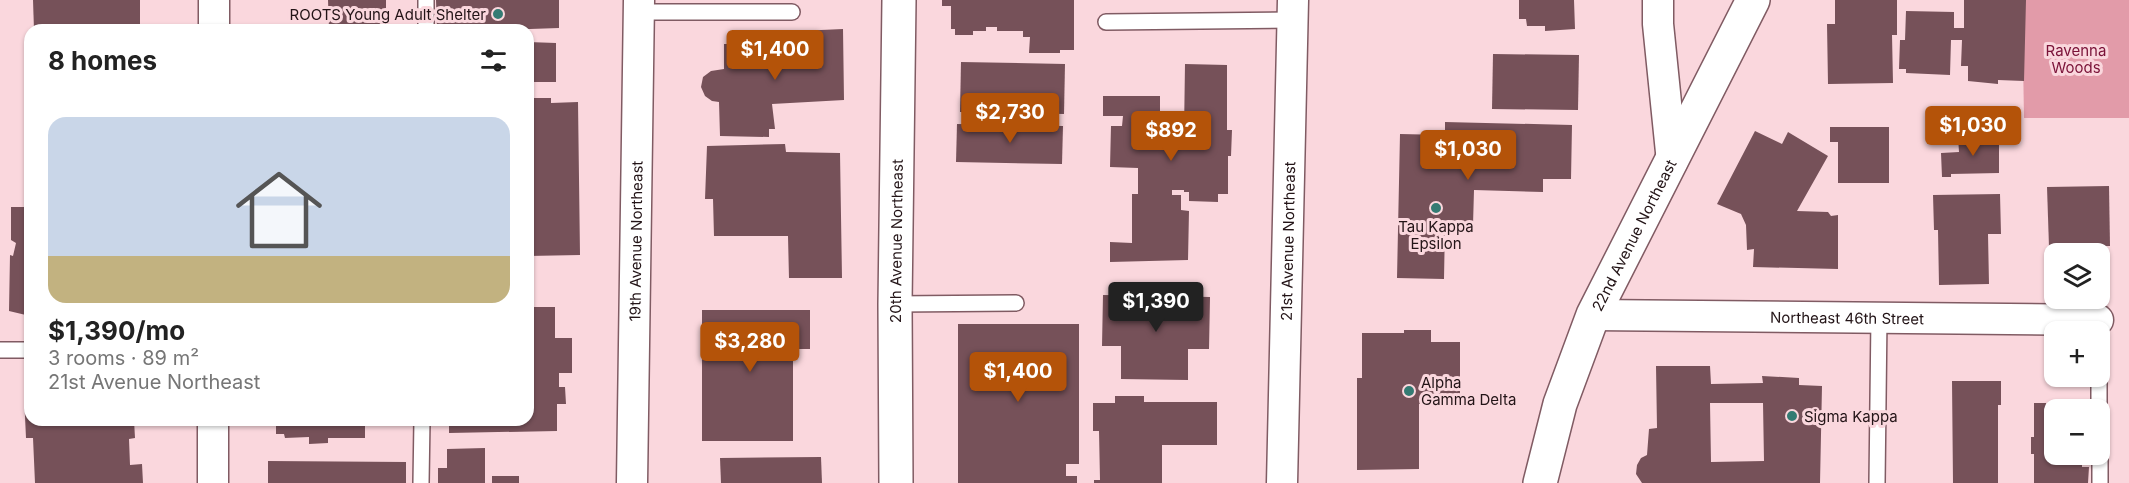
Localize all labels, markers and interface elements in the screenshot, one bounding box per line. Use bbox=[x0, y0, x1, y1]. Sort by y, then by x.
place label: ROOTS Young Adult Shelter bbox=[290, 5, 486, 24]
marker: ROOTS Young Adult Shelter bbox=[491, 7, 505, 21]
pin: $1,400 bbox=[726, 30, 824, 81]
text: $1,400 bbox=[741, 37, 809, 61]
park label: Ravenna Woods bbox=[2046, 41, 2106, 77]
icon: filters bbox=[477, 44, 510, 77]
text: 8 homes bbox=[48, 45, 157, 76]
pin: $2,730 bbox=[961, 93, 1059, 144]
text: $2,730 bbox=[975, 100, 1045, 124]
pin: $1,030 bbox=[1924, 106, 2022, 157]
pin: $892 bbox=[1135, 111, 1207, 162]
text: $1,030 bbox=[1939, 113, 2007, 137]
text: $892 bbox=[1145, 118, 1197, 142]
pin: $1,030 bbox=[1419, 130, 1517, 181]
text: $1,030 bbox=[1434, 137, 1502, 161]
icon: home bbox=[225, 156, 333, 264]
street label: 22nd Avenue Northeast bbox=[1587, 156, 1680, 314]
street label: 20th Avenue Northeast bbox=[885, 159, 906, 323]
street label: 19th Avenue Northeast bbox=[625, 160, 646, 322]
street label: 21st Avenue Northeast bbox=[1276, 161, 1299, 321]
marker: Tau Kappa Epsilon bbox=[1429, 201, 1443, 215]
place label: Tau Kappa Epsilon bbox=[1398, 217, 1474, 253]
map controls bbox=[2044, 243, 2110, 465]
button: layers bbox=[2044, 243, 2110, 309]
pin: $1,390 bbox=[1107, 282, 1205, 333]
text: $1,390 bbox=[1122, 289, 1190, 313]
street label: Northeast 46th Street bbox=[1770, 307, 1924, 328]
text: $1,390/mo bbox=[48, 315, 185, 346]
button: + bbox=[2044, 321, 2110, 387]
pin: $3,280 bbox=[701, 322, 799, 373]
text: $3,280 bbox=[714, 329, 786, 353]
text: 3 rooms · 89 m² bbox=[48, 346, 199, 370]
pin: $1,400 bbox=[969, 352, 1067, 403]
text: $1,400 bbox=[984, 359, 1052, 383]
text: 21st Avenue Northeast bbox=[48, 370, 260, 394]
place label: Alpha Gamma Delta bbox=[1421, 373, 1516, 409]
marker: Alpha Gamma Delta bbox=[1402, 384, 1416, 398]
button: − bbox=[2044, 399, 2110, 465]
place label: Sigma Kappa bbox=[1804, 407, 1898, 426]
marker: Sigma Kappa bbox=[1785, 409, 1799, 423]

